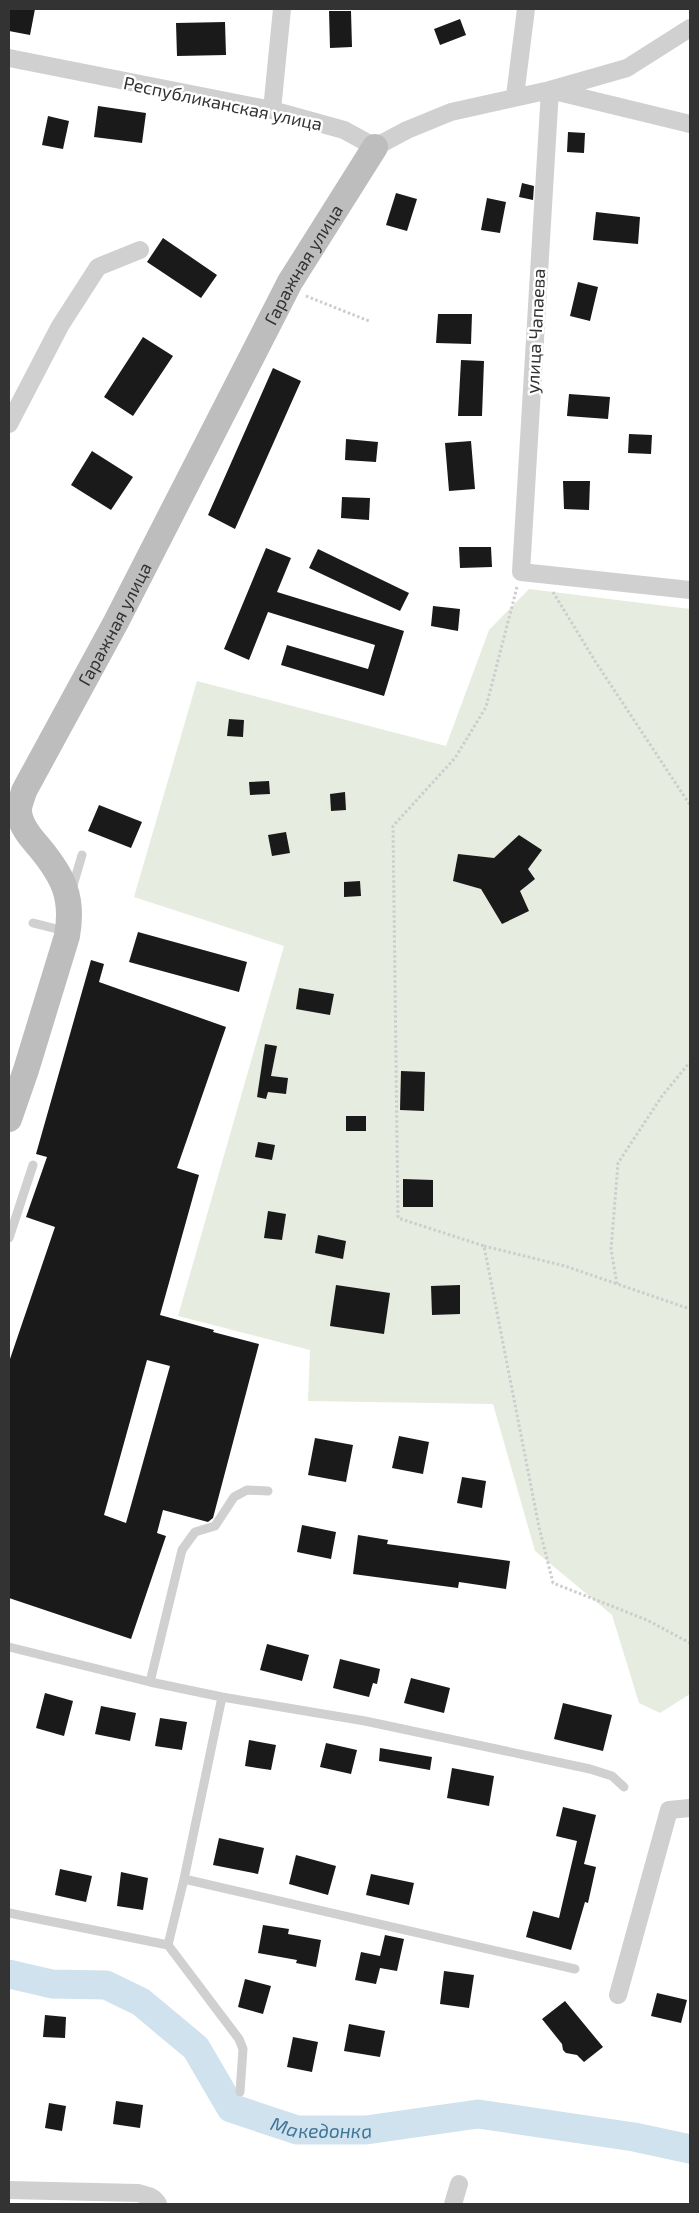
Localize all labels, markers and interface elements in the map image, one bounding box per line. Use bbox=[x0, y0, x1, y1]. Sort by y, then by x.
street label: Республиканская улица bbox=[122, 71, 324, 135]
street label: Гаражная улица bbox=[259, 200, 347, 328]
street label: улица Чапаева bbox=[521, 268, 549, 394]
street label: Гаражная улица bbox=[73, 558, 156, 689]
water label: Македонка bbox=[268, 2111, 373, 2142]

